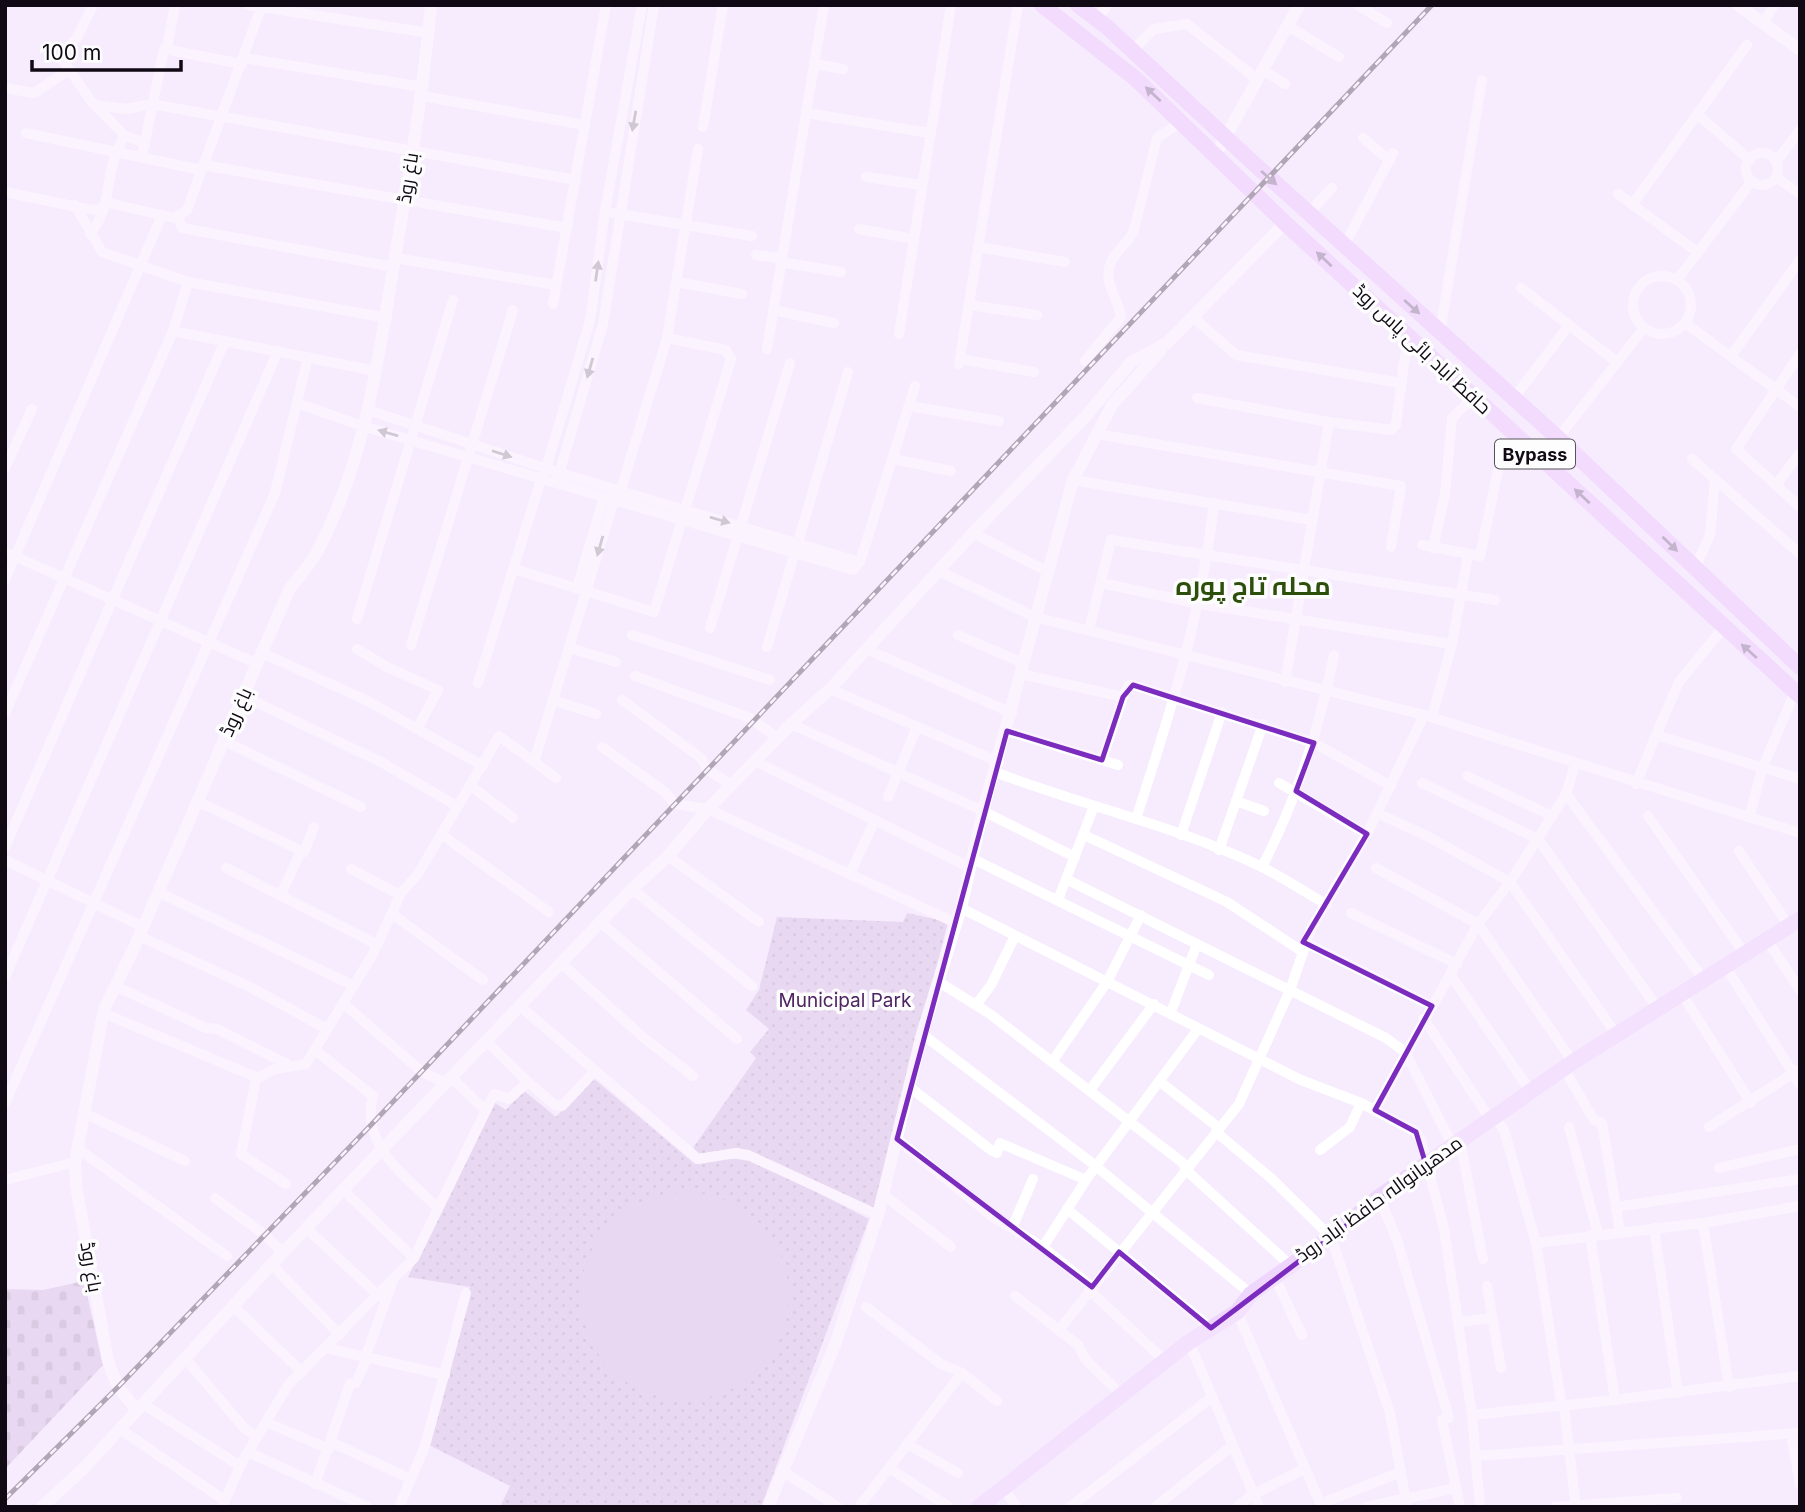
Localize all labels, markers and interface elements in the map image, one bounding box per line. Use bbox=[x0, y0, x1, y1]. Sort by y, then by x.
scale bar bbox=[32, 28, 180, 72]
text: 100 m bbox=[42, 40, 101, 65]
one-way arrow bbox=[1144, 86, 1162, 102]
one-way arrow bbox=[629, 110, 640, 132]
street label: باغ روڈ bbox=[393, 151, 425, 205]
one-way arrow bbox=[1260, 170, 1278, 186]
one-way arrow bbox=[1316, 252, 1333, 268]
one-way arrow bbox=[592, 260, 603, 282]
street label: حافظ آباد بائی پاس روڈ bbox=[1348, 279, 1496, 420]
one-way arrow bbox=[1403, 299, 1420, 315]
one-way arrow bbox=[584, 358, 594, 379]
one-way arrow bbox=[378, 428, 399, 438]
road number: Bypass bbox=[1495, 440, 1575, 468]
one-way arrow bbox=[492, 449, 513, 460]
one-way arrow bbox=[1574, 489, 1591, 505]
one-way arrow bbox=[710, 515, 731, 525]
one-way arrow bbox=[595, 536, 605, 557]
one-way arrow bbox=[1661, 536, 1678, 552]
district label: محلہ تاج پورہ bbox=[1175, 570, 1331, 604]
one-way arrow bbox=[1740, 643, 1758, 659]
street label: باغ روڈ bbox=[215, 684, 259, 741]
park label: Municipal Park bbox=[779, 989, 912, 1012]
street label: مدھریانوالہ حافظ آباد روڈ bbox=[1292, 1131, 1466, 1267]
street label: باغ روڈ bbox=[73, 1240, 107, 1294]

